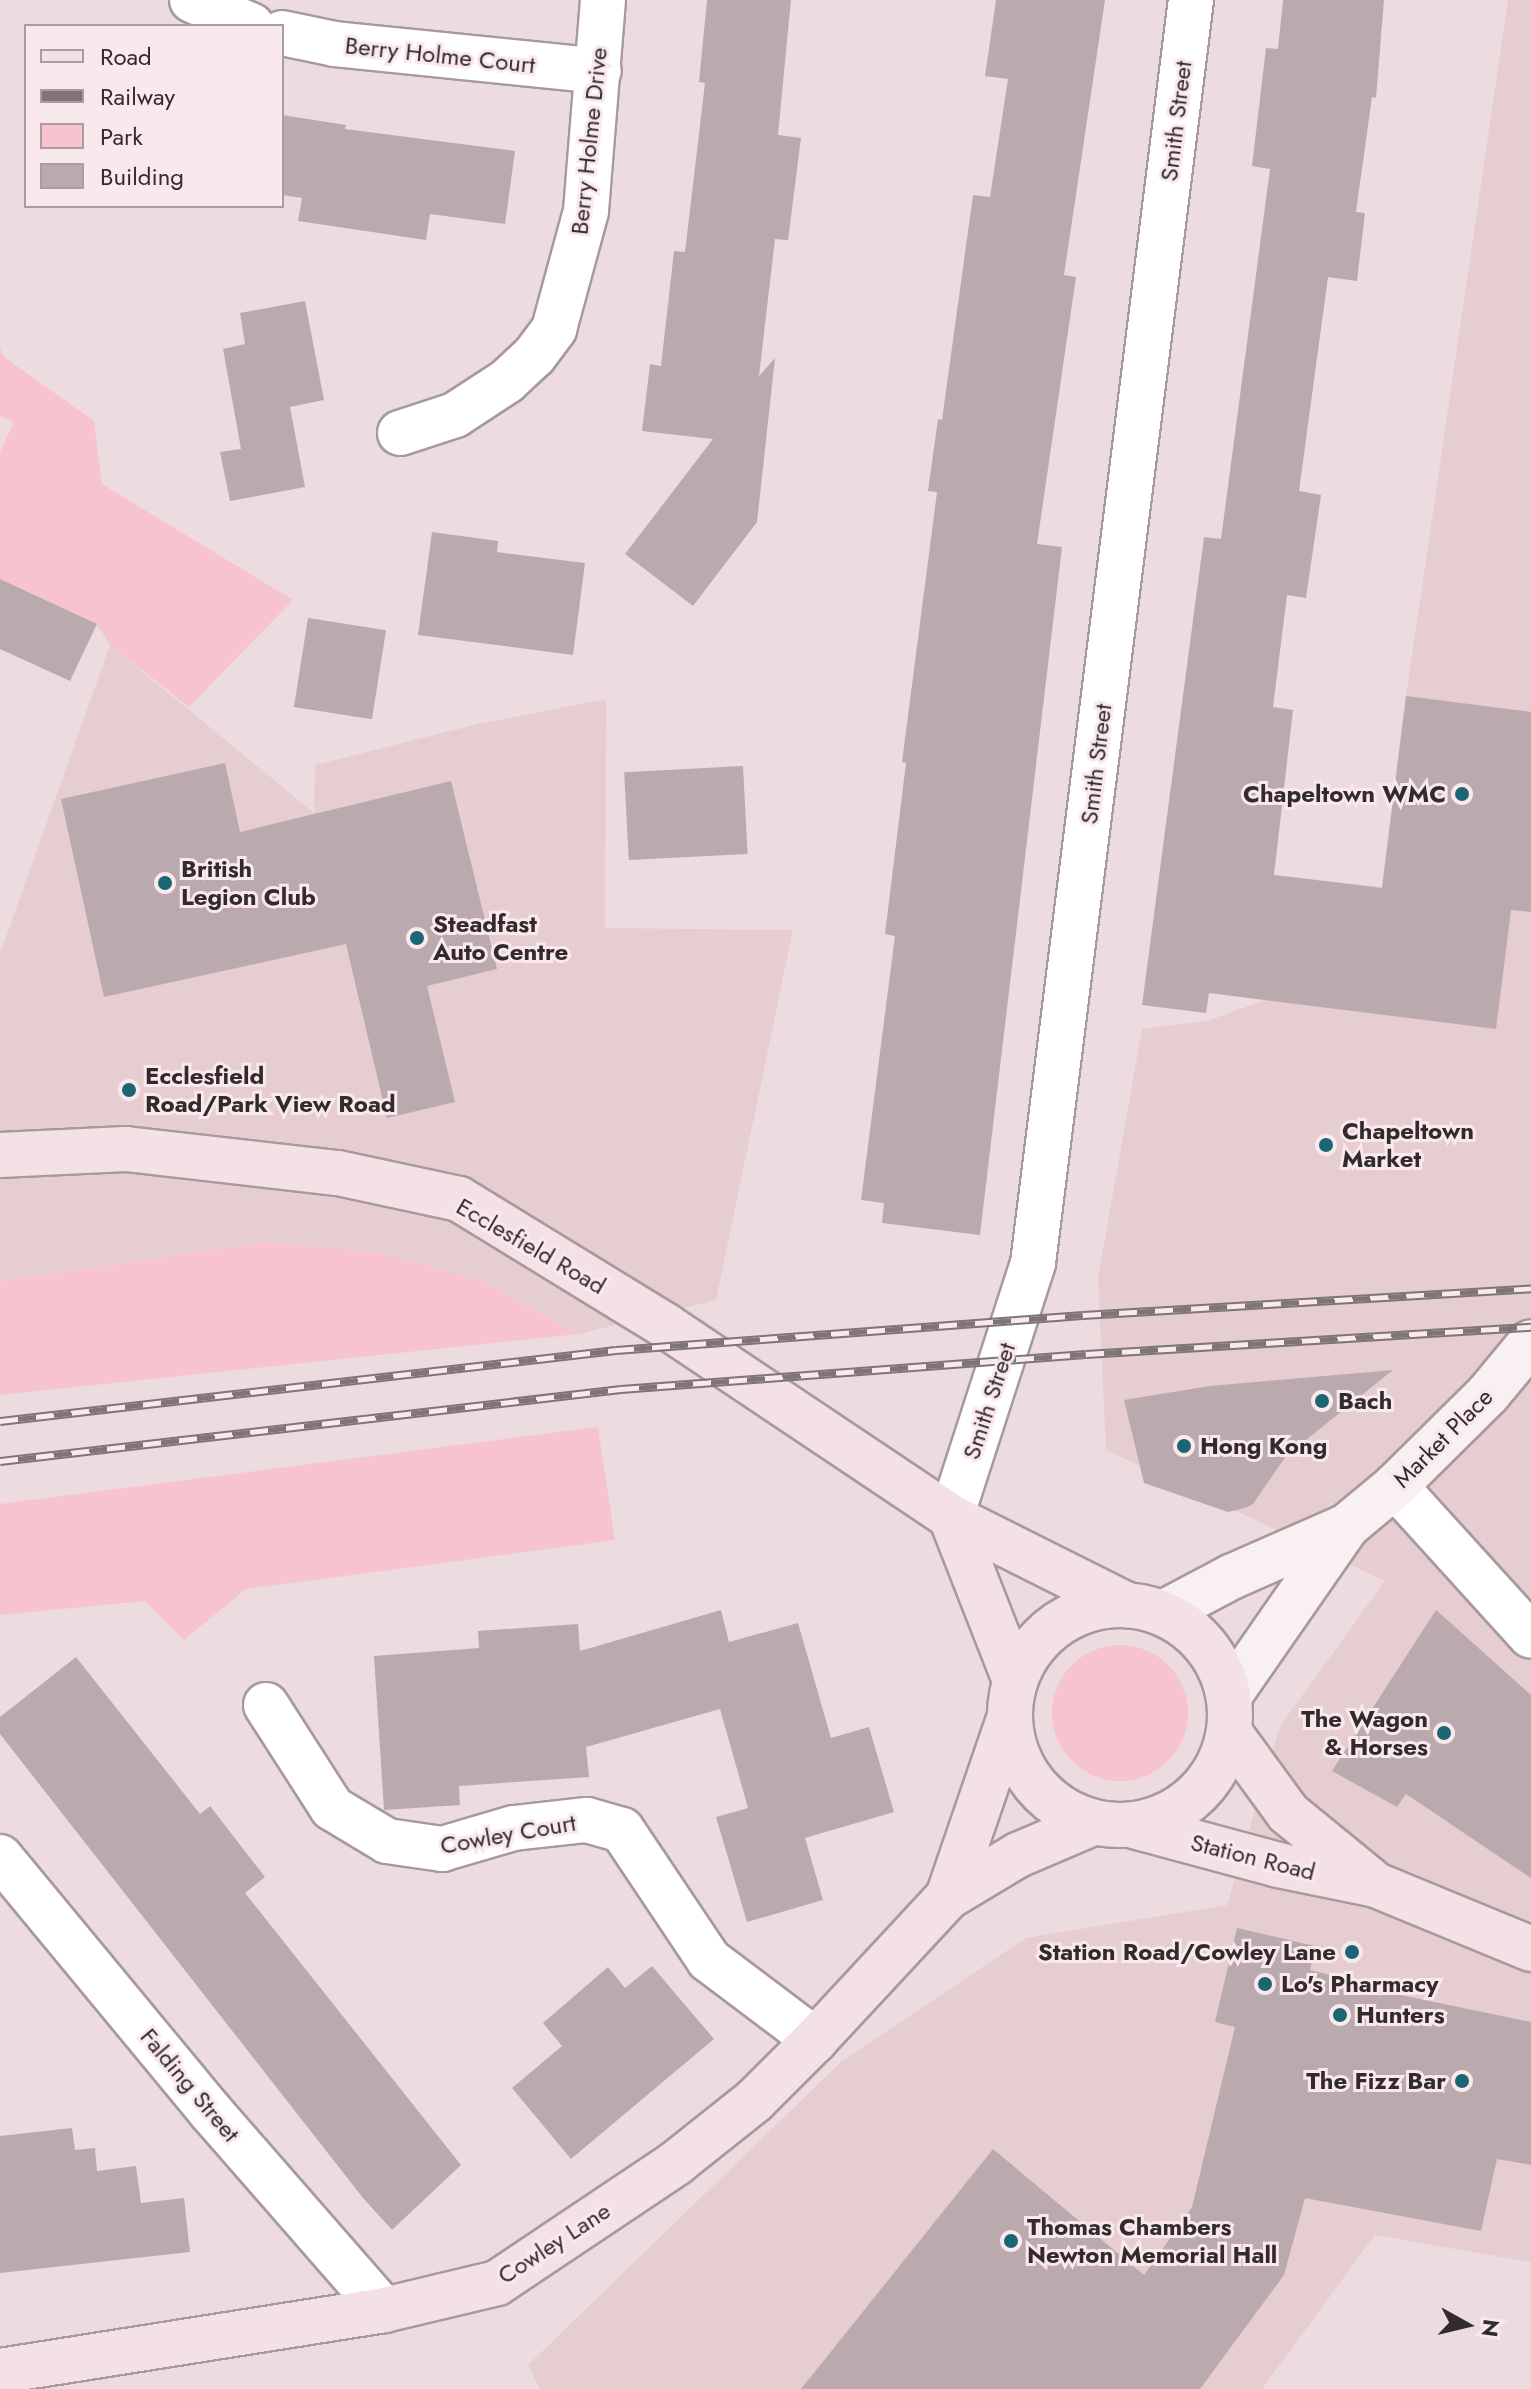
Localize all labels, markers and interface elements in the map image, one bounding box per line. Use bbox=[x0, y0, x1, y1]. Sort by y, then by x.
legend bbox=[24, 24, 284, 208]
street label: Berry Holme Court bbox=[344, 31, 536, 79]
text: Road bbox=[100, 39, 152, 74]
street label: Berry Holme Drive bbox=[565, 46, 613, 236]
street label: Smith Street bbox=[1154, 59, 1198, 183]
text: Railway bbox=[100, 79, 175, 114]
text: Park bbox=[100, 119, 143, 154]
text: Building bbox=[100, 159, 184, 194]
street label: Smith Street bbox=[1074, 702, 1118, 826]
place label: Chapeltown WMC bbox=[1243, 780, 1446, 808]
marker: Chapeltown WMC bbox=[1453, 785, 1471, 803]
place label: British Legion Club bbox=[181, 855, 316, 911]
marker: British Legion Club bbox=[156, 874, 174, 892]
place label: Steadfast Auto Centre bbox=[433, 910, 568, 966]
marker: Steadfast Auto Centre bbox=[408, 929, 426, 947]
place label: Ecclesfield Road/Park View Road bbox=[145, 1062, 396, 1118]
marker: Ecclesfield Road/Park View Road bbox=[120, 1081, 138, 1099]
place label: Chapeltown Market bbox=[1342, 1117, 1474, 1173]
marker: Chapeltown Market bbox=[1317, 1136, 1335, 1154]
street label: Ecclesfield Road bbox=[451, 1192, 611, 1300]
street label: Smith Street bbox=[957, 1339, 1021, 1463]
street label: Market Place bbox=[1387, 1382, 1499, 1494]
place label: Bach bbox=[1338, 1387, 1392, 1415]
marker: Bach bbox=[1313, 1392, 1331, 1410]
place label: Hong Kong bbox=[1200, 1432, 1327, 1460]
marker: Hong Kong bbox=[1175, 1437, 1193, 1455]
place label: The Wagon & Horses bbox=[1301, 1705, 1428, 1761]
marker: The Wagon & Horses bbox=[1435, 1724, 1453, 1742]
street label: Cowley Court bbox=[438, 1808, 578, 1860]
street label: Station Road bbox=[1188, 1828, 1318, 1886]
place label: Station Road/Cowley Lane bbox=[1038, 1938, 1336, 1966]
marker: Station Road/Cowley Lane bbox=[1343, 1943, 1361, 1961]
place label: Lo's Pharmacy bbox=[1281, 1970, 1439, 1998]
marker: Lo's Pharmacy bbox=[1256, 1975, 1274, 1993]
place label: Hunters bbox=[1356, 2001, 1445, 2029]
marker: Hunters bbox=[1331, 2006, 1349, 2024]
street label: Falding Street bbox=[134, 2023, 246, 2147]
place label: The Fizz Bar bbox=[1306, 2067, 1446, 2095]
marker: The Fizz Bar bbox=[1453, 2072, 1471, 2090]
street label: Cowley Lane bbox=[492, 2196, 616, 2290]
place label: Thomas Chambers Newton Memorial Hall bbox=[1027, 2213, 1277, 2269]
marker: Thomas Chambers Newton Memorial Hall bbox=[1002, 2232, 1020, 2250]
north arrow bbox=[1427, 2285, 1507, 2365]
text: N bbox=[1474, 2317, 1508, 2339]

